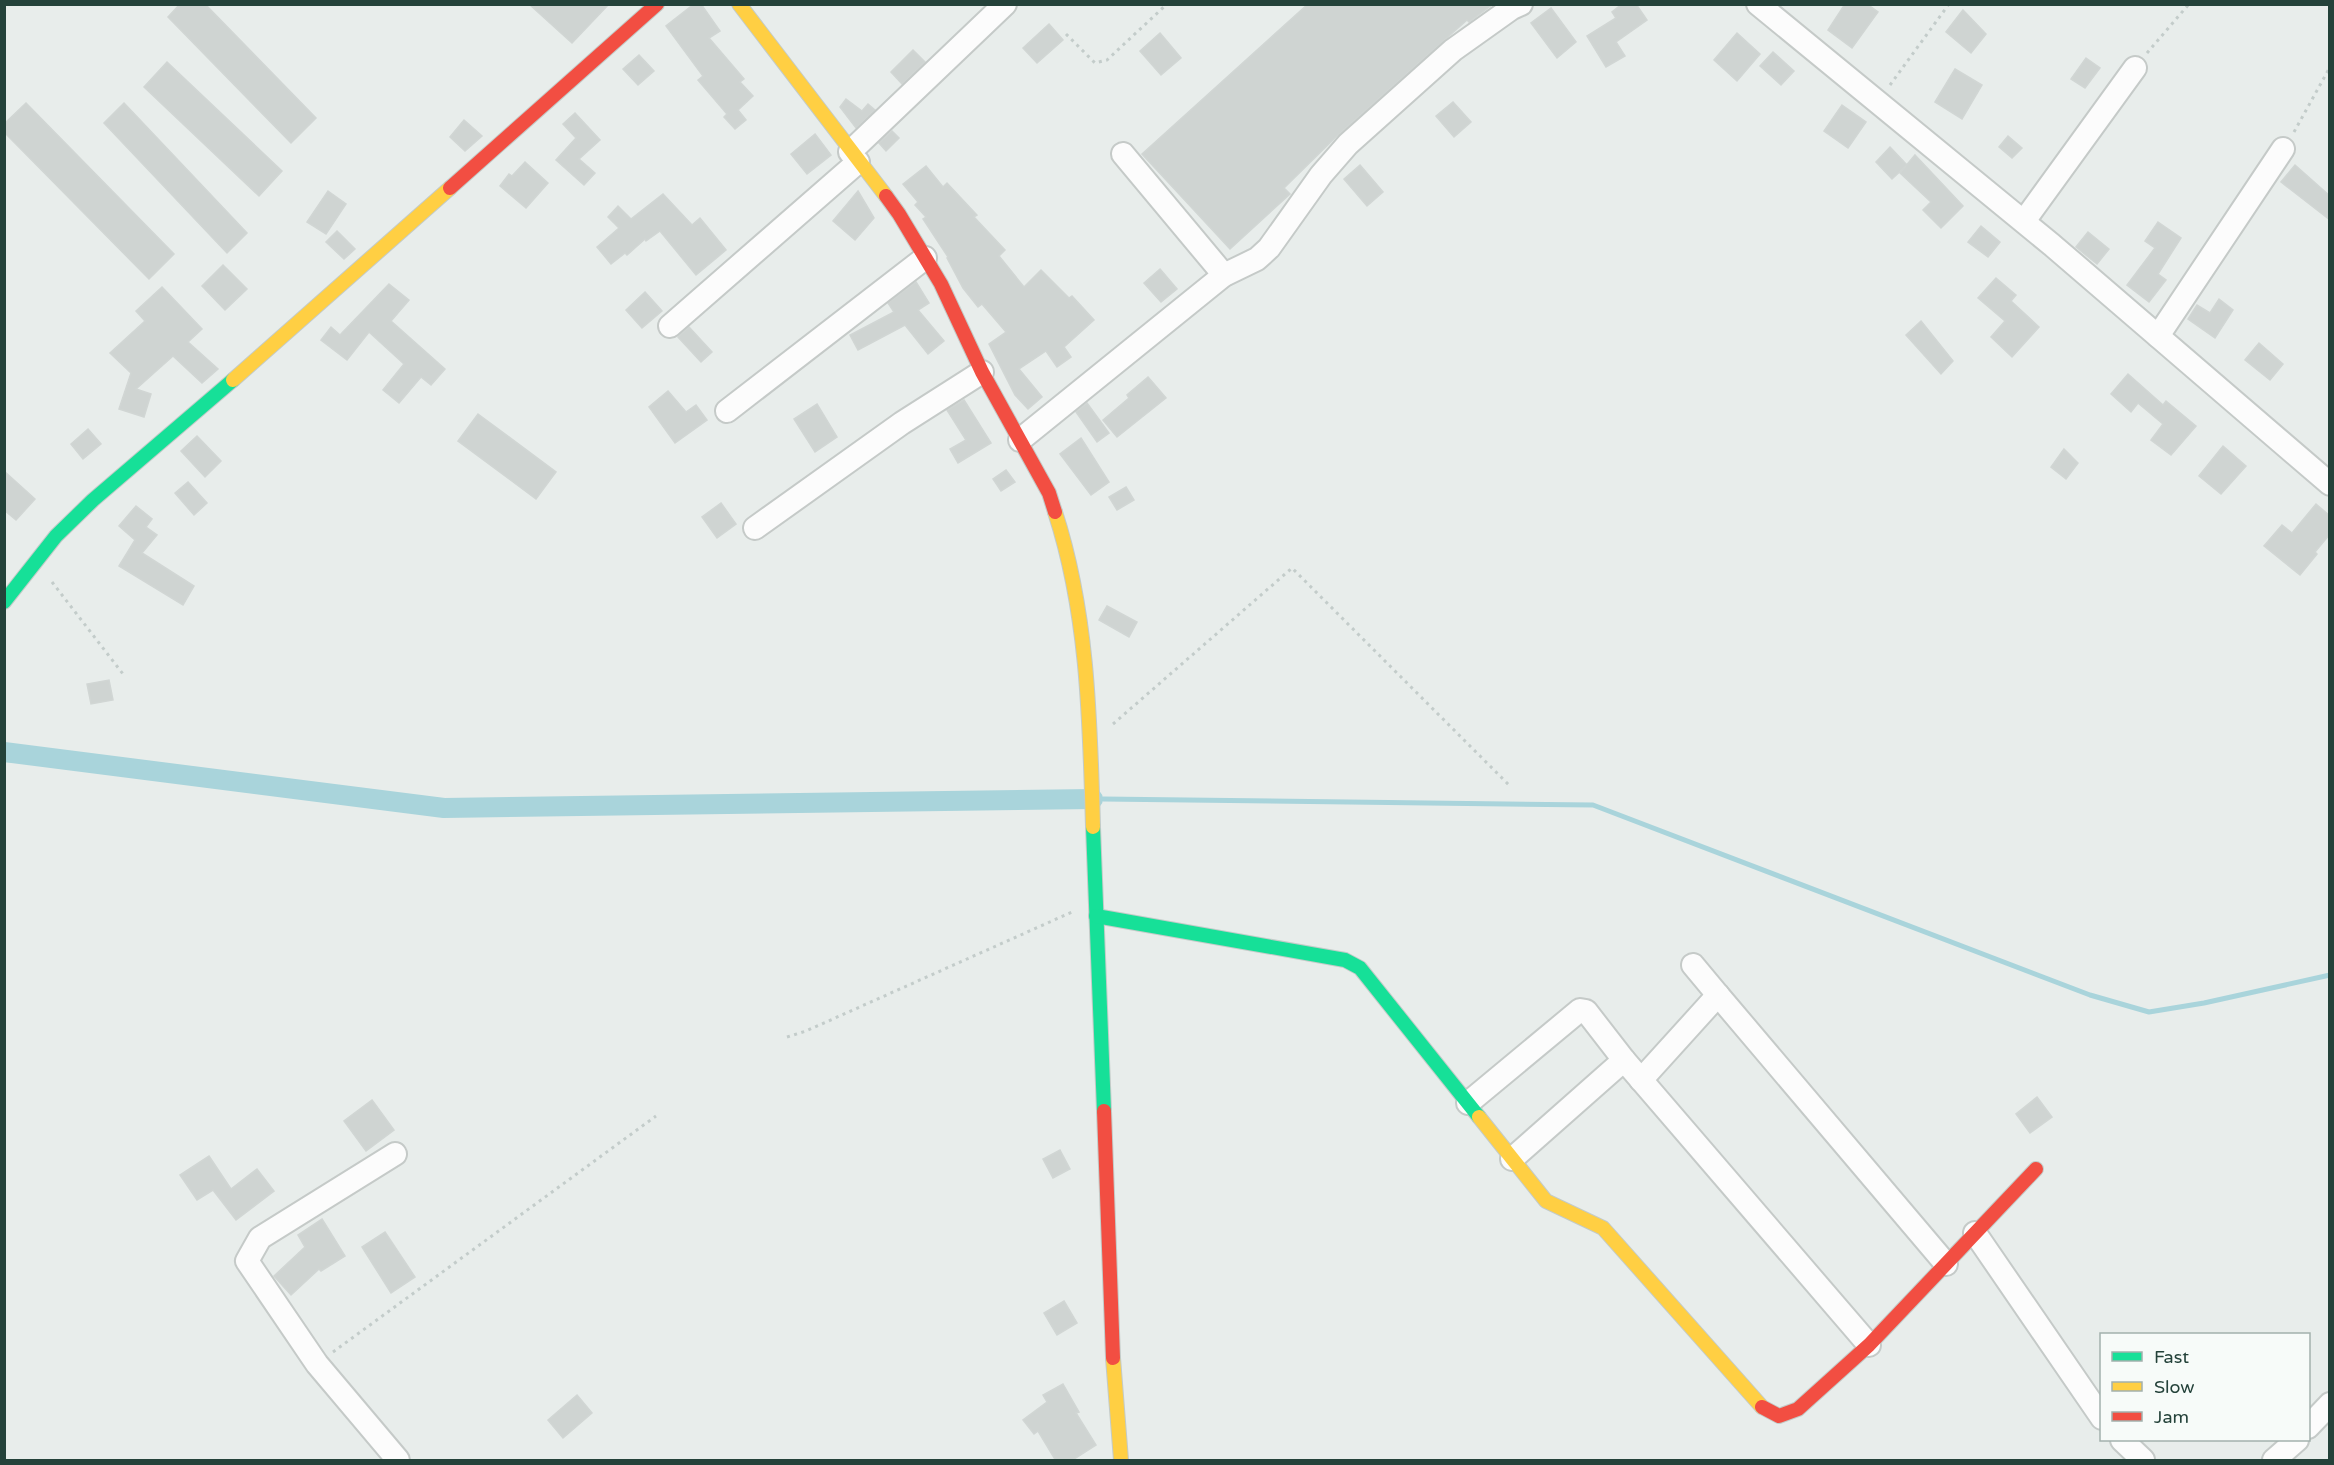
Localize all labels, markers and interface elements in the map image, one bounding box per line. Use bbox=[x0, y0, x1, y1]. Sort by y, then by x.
legend bbox=[2100, 1333, 2310, 1441]
text: Fast bbox=[2154, 1346, 2189, 1368]
text: Slow bbox=[2154, 1376, 2195, 1398]
text: Jam bbox=[2154, 1406, 2189, 1428]

